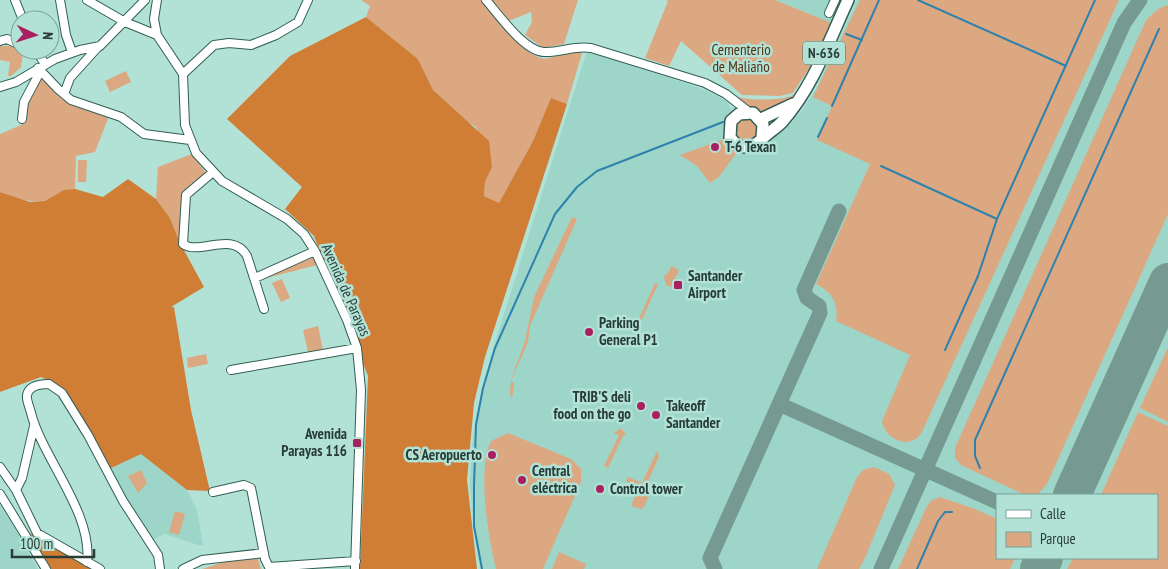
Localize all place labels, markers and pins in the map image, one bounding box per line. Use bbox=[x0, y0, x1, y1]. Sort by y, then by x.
place label: T-6 Texan bbox=[725, 137, 776, 156]
marker: T-6 Texan bbox=[709, 141, 721, 153]
place label: Santander Airport bbox=[687, 266, 743, 302]
marker: Santander Airport bbox=[672, 279, 684, 291]
place label: Parking General P1 bbox=[599, 313, 658, 349]
marker: Parking General P1 bbox=[583, 326, 595, 338]
place label: TRIB'S deli food on the go bbox=[553, 387, 631, 423]
place label: Takeoff Santander bbox=[666, 396, 721, 432]
marker: TRIB'S deli food on the go bbox=[635, 400, 647, 412]
marker: Takeoff Santander bbox=[650, 409, 662, 421]
place label: Avenida Parayas 116 bbox=[281, 424, 347, 460]
marker: Avenida Parayas 116 bbox=[351, 437, 363, 449]
place label: CS Aeropuerto bbox=[406, 445, 482, 464]
marker: CS Aeropuerto bbox=[486, 449, 498, 461]
place label: Central eléctrica bbox=[532, 461, 577, 497]
marker: Central eléctrica bbox=[516, 474, 528, 486]
place label: Control tower bbox=[610, 479, 683, 498]
marker: Control tower bbox=[594, 483, 606, 495]

